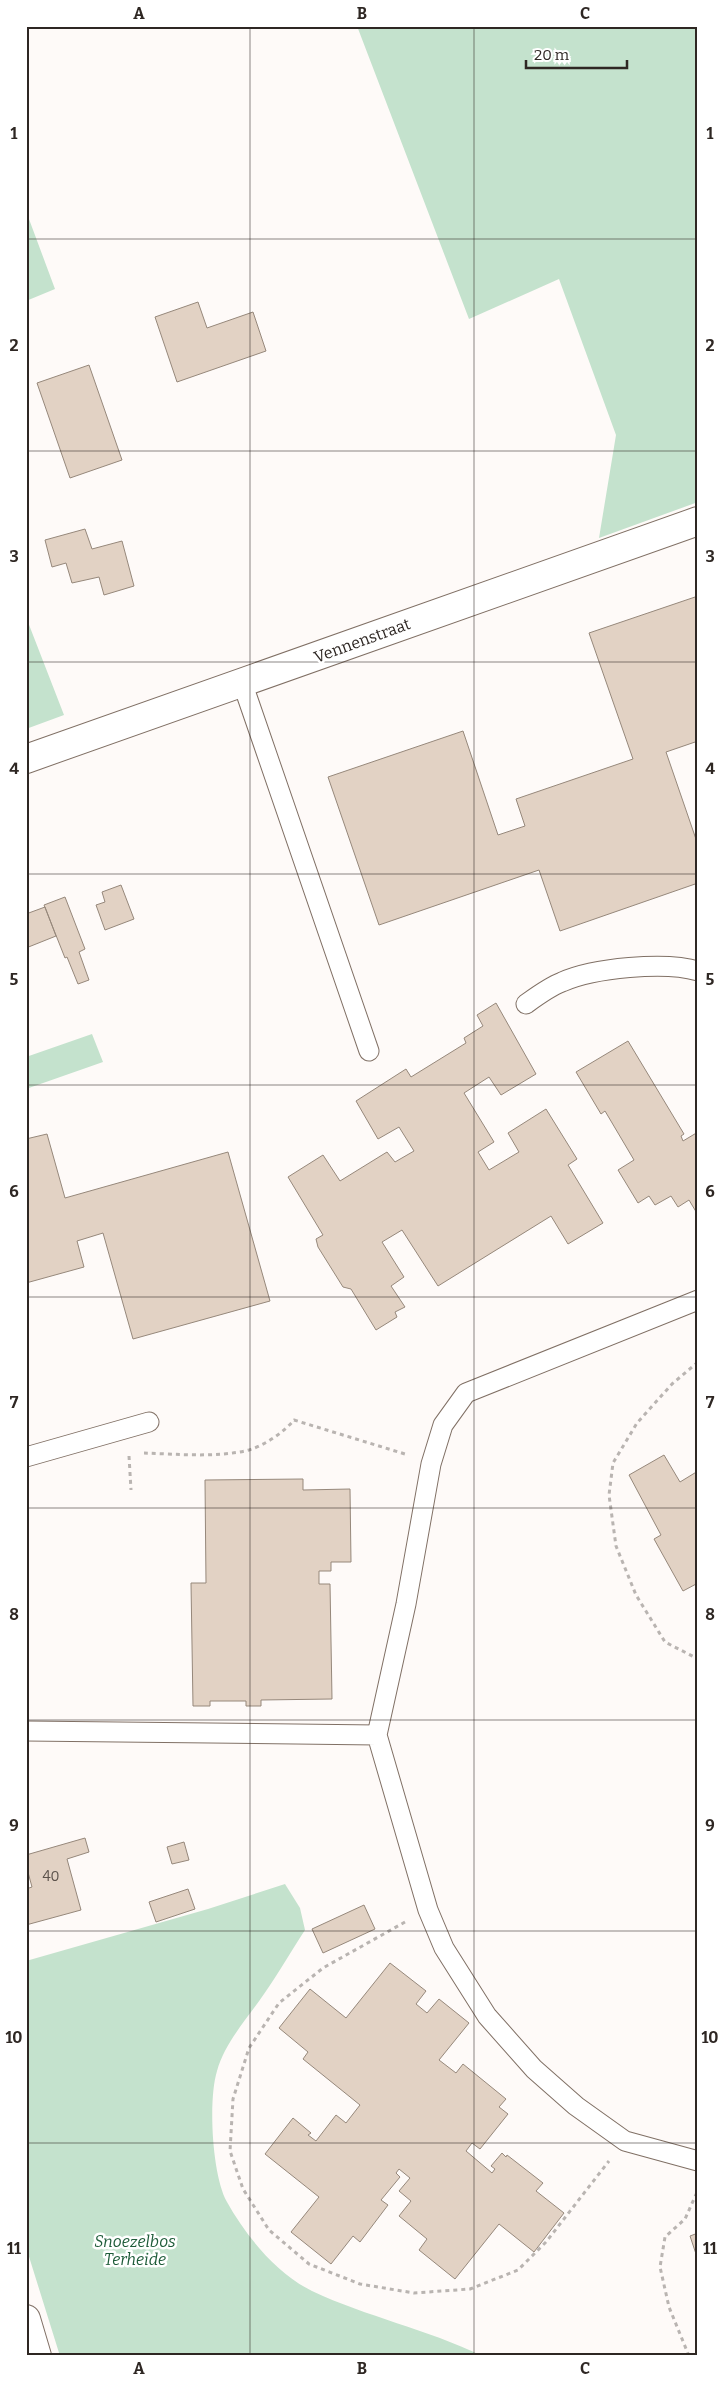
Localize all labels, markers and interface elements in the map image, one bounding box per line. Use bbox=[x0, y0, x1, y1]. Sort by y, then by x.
text: A bbox=[133, 4, 145, 23]
text: B bbox=[357, 4, 367, 23]
text: C bbox=[580, 4, 590, 23]
scale bar bbox=[526, 38, 628, 70]
text: 20 m bbox=[534, 46, 570, 64]
text: 1 bbox=[11, 124, 18, 143]
text: 1 bbox=[707, 124, 714, 143]
text: 2 bbox=[9, 336, 19, 355]
text: 2 bbox=[705, 336, 715, 355]
text: 3 bbox=[9, 547, 19, 566]
text: 3 bbox=[705, 547, 715, 566]
street label: Vennenstraat bbox=[311, 614, 413, 667]
text: 4 bbox=[9, 759, 19, 778]
text: 4 bbox=[705, 759, 715, 778]
text: 5 bbox=[10, 970, 19, 989]
text: 5 bbox=[706, 970, 715, 989]
text: 6 bbox=[9, 1182, 19, 1201]
text: 6 bbox=[705, 1182, 715, 1201]
text: 7 bbox=[10, 1393, 19, 1412]
text: 7 bbox=[706, 1393, 715, 1412]
text: 8 bbox=[9, 1605, 19, 1624]
text: 8 bbox=[705, 1605, 715, 1624]
text: 9 bbox=[9, 1816, 19, 1835]
text: 9 bbox=[705, 1816, 715, 1835]
house number: 40 bbox=[42, 1868, 60, 1885]
text: 10 bbox=[5, 2028, 23, 2047]
text: 10 bbox=[701, 2028, 719, 2047]
park label: Snoezelbos Terheide bbox=[94, 2232, 176, 2269]
text: 11 bbox=[7, 2239, 21, 2258]
text: 11 bbox=[703, 2239, 717, 2258]
text: A bbox=[133, 2359, 145, 2378]
text: B bbox=[357, 2359, 367, 2378]
text: C bbox=[580, 2359, 590, 2378]

